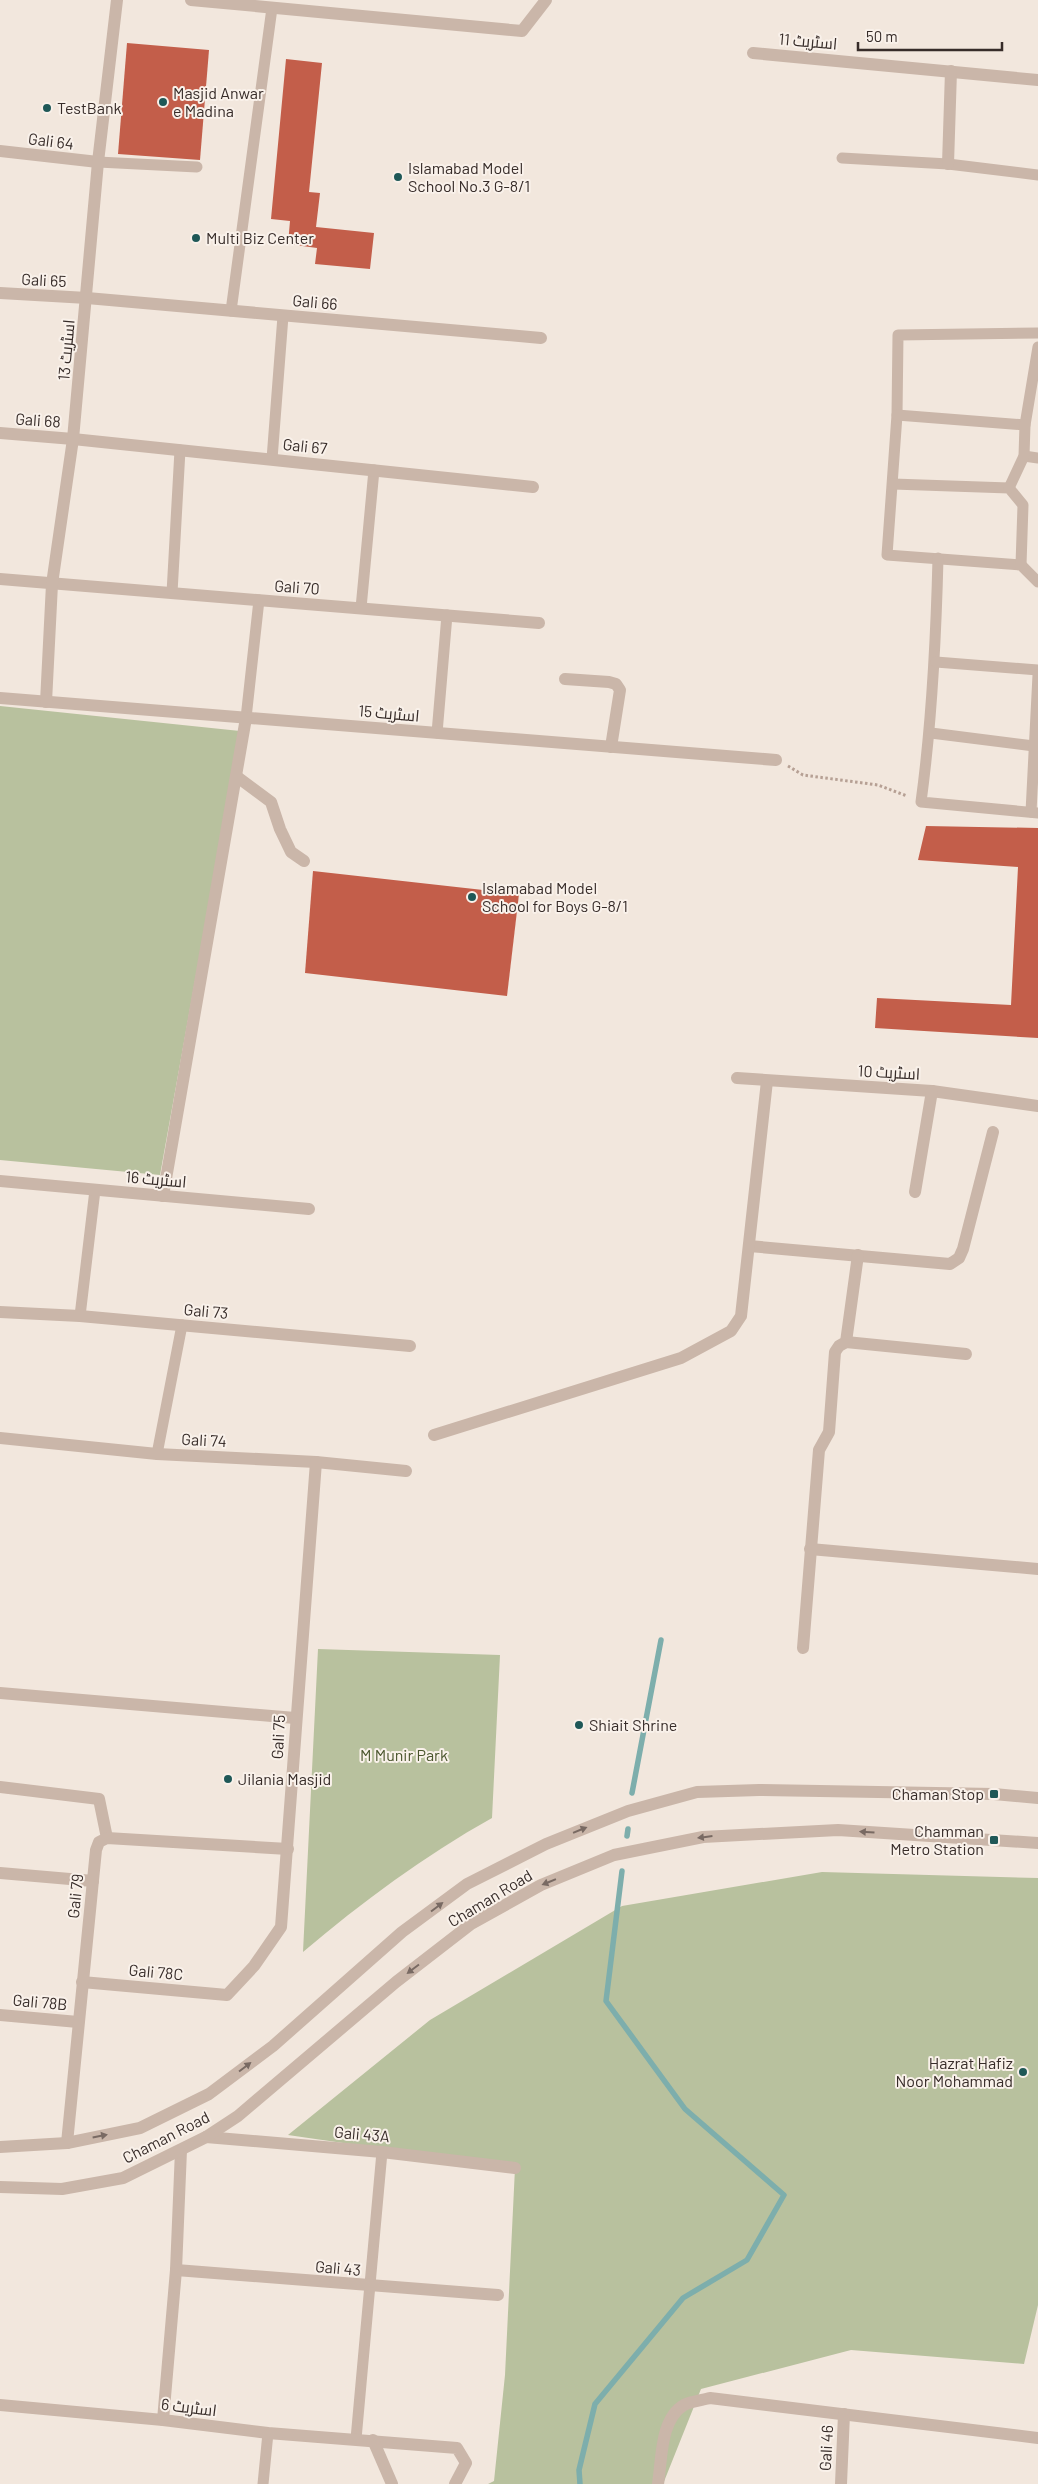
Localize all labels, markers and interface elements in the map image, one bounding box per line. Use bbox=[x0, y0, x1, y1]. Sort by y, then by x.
scale bar bbox=[858, 20, 1002, 52]
text: 50 m bbox=[866, 27, 898, 45]
street label: اسٹریٹ 11 bbox=[778, 28, 838, 54]
place label: Masjid Anwar e Madina bbox=[173, 83, 264, 120]
marker: Masjid Anwar e Madina bbox=[157, 96, 169, 108]
place label: TestBank bbox=[57, 98, 122, 117]
marker: TestBank bbox=[41, 102, 53, 114]
street label: Gali 64 bbox=[27, 128, 75, 153]
place label: Islamabad Model School No.3 G-8/1 bbox=[408, 158, 530, 195]
marker: Islamabad Model School No.3 G-8/1 bbox=[392, 171, 404, 183]
place label: Multi Biz Center bbox=[206, 228, 314, 247]
marker: Multi Biz Center bbox=[190, 232, 202, 244]
street label: Gali 65 bbox=[21, 269, 67, 290]
street label: Gali 66 bbox=[292, 290, 338, 313]
street label: اسٹریٹ 13 bbox=[53, 319, 79, 381]
street label: Gali 68 bbox=[15, 408, 61, 431]
street label: Gali 67 bbox=[282, 434, 329, 457]
street label: Gali 70 bbox=[274, 575, 320, 598]
street label: اسٹریٹ 15 bbox=[358, 700, 420, 726]
place label: Islamabad Model School for Boys G-8/1 bbox=[482, 878, 628, 915]
marker: Islamabad Model School for Boys G-8/1 bbox=[466, 891, 478, 903]
street label: اسٹریٹ 10 bbox=[857, 1060, 921, 1084]
street label: اسٹریٹ 16 bbox=[125, 1166, 187, 1192]
street label: Gali 73 bbox=[183, 1299, 229, 1322]
street label: Gali 74 bbox=[181, 1429, 227, 1450]
street label: Gali 75 bbox=[267, 1714, 288, 1760]
place label: Shiait Shrine bbox=[589, 1715, 677, 1734]
marker: Shiait Shrine bbox=[573, 1719, 585, 1731]
park label: M Munir Park bbox=[360, 1745, 448, 1764]
place label: Jilania Masjid bbox=[238, 1769, 331, 1788]
marker: Jilania Masjid bbox=[222, 1773, 234, 1785]
place label: Chaman Stop bbox=[892, 1784, 984, 1803]
marker: Chaman Stop bbox=[988, 1788, 1000, 1800]
place label: Chamman Metro Station bbox=[890, 1821, 984, 1858]
one-way arrow bbox=[572, 1826, 587, 1834]
one-way arrow bbox=[859, 1827, 875, 1835]
one-way arrow bbox=[697, 1833, 713, 1841]
marker: Chamman Metro Station bbox=[988, 1834, 1000, 1846]
street label: Chaman Road bbox=[444, 1865, 535, 1930]
street label: Gali 79 bbox=[63, 1873, 86, 1919]
one-way arrow bbox=[542, 1878, 557, 1886]
one-way arrow bbox=[430, 1901, 443, 1912]
street label: Gali 78C bbox=[128, 1960, 184, 1983]
one-way arrow bbox=[406, 1964, 420, 1974]
street label: Gali 78B bbox=[12, 1990, 68, 2013]
place label: Hazrat Hafiz Noor Mohammad bbox=[895, 2053, 1013, 2090]
one-way arrow bbox=[238, 2062, 252, 2072]
marker: Hazrat Hafiz Noor Mohammad bbox=[1017, 2066, 1029, 2078]
street label: Chaman Road bbox=[119, 2106, 212, 2167]
street label: Gali 43A bbox=[334, 2122, 391, 2145]
one-way arrow bbox=[93, 2131, 109, 2139]
street label: Gali 43 bbox=[314, 2256, 362, 2279]
street label: اسٹریٹ 6 bbox=[160, 2394, 218, 2420]
street label: Gali 46 bbox=[815, 2425, 836, 2471]

